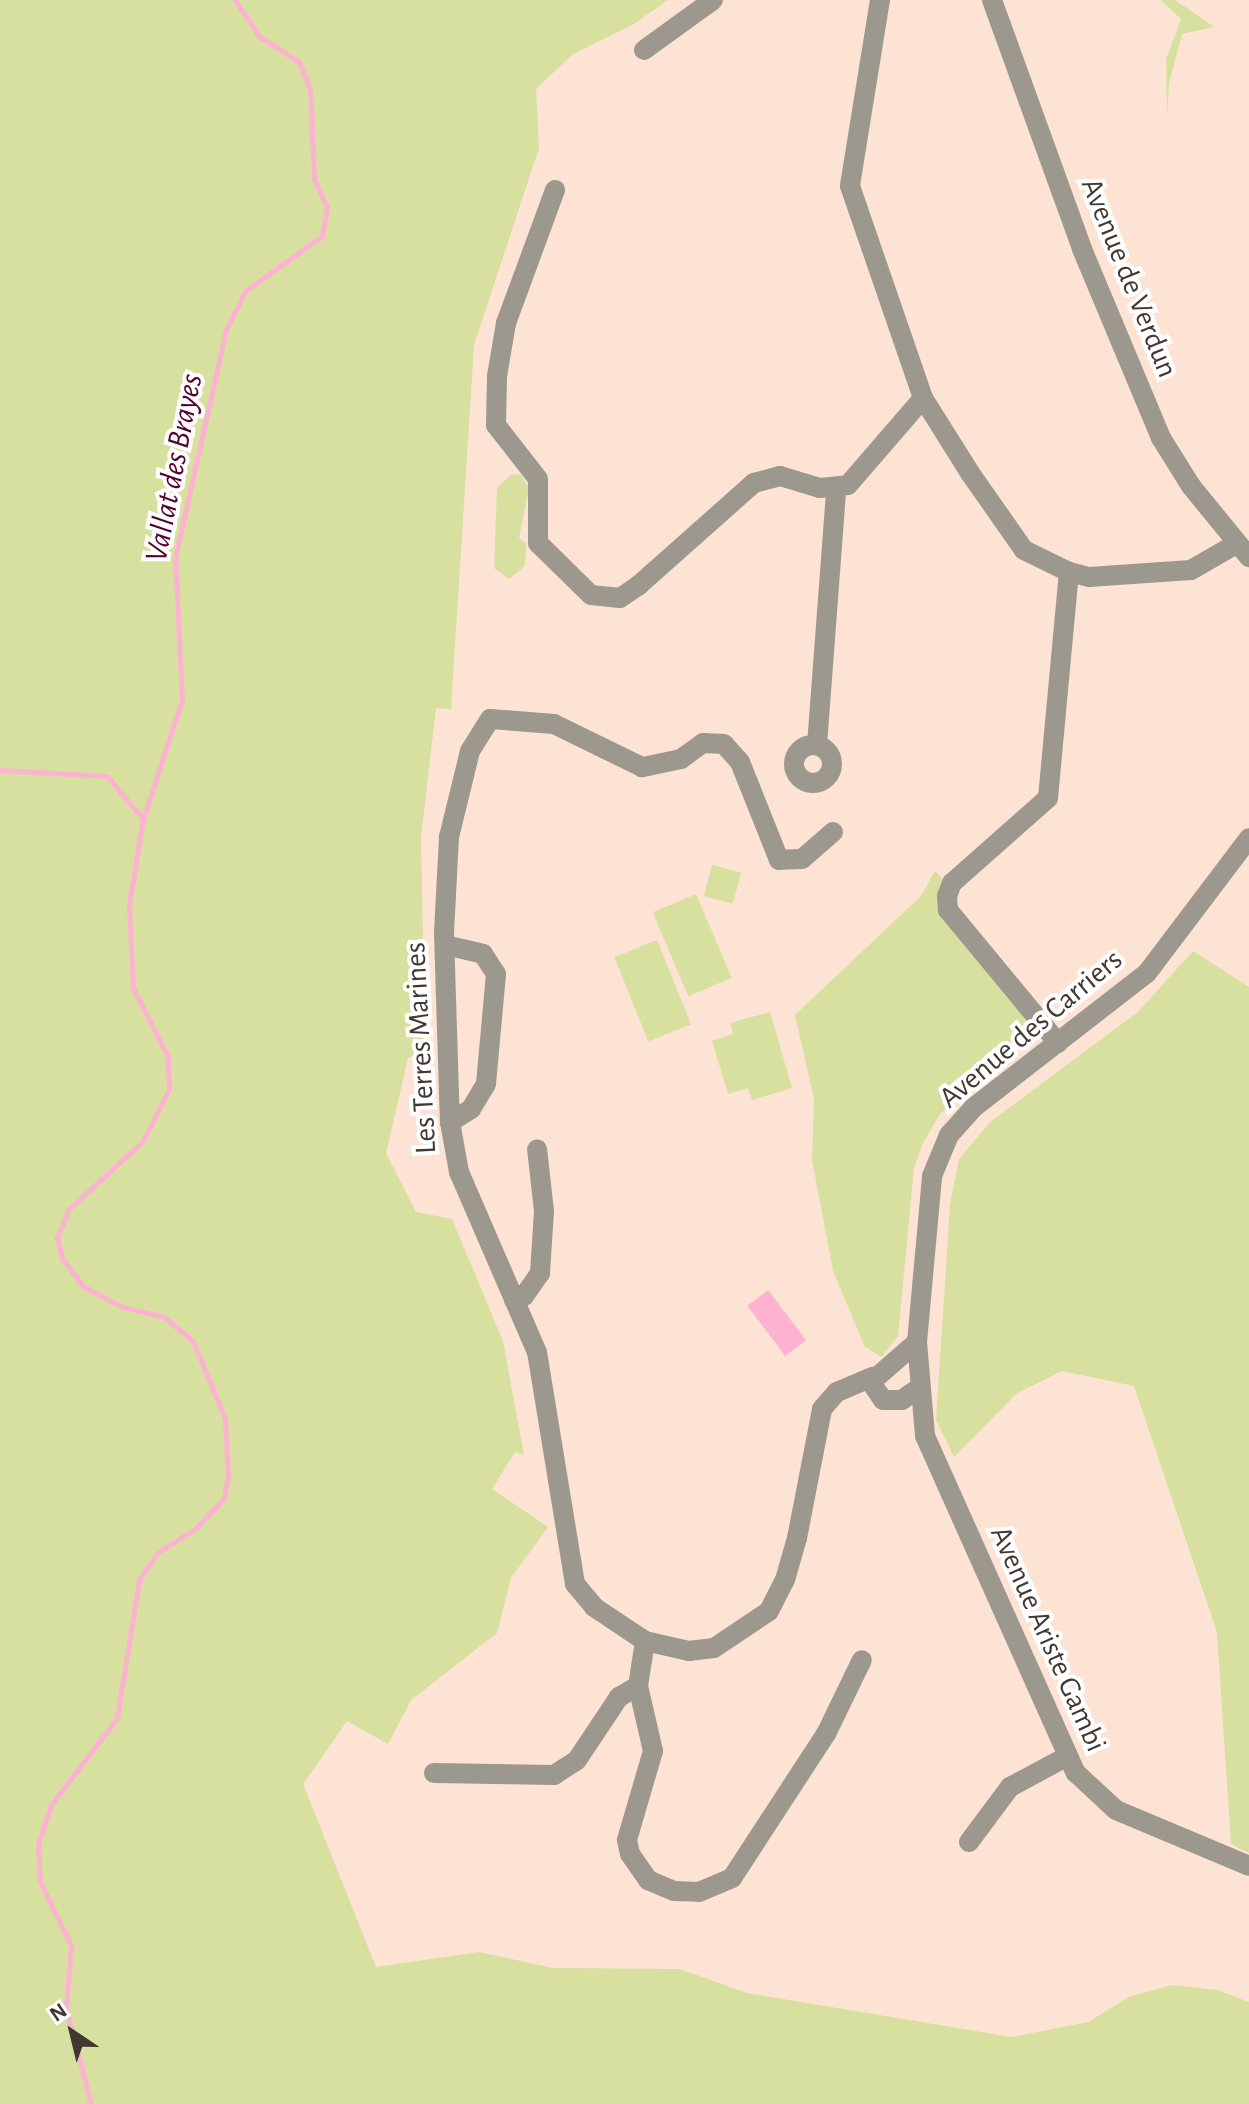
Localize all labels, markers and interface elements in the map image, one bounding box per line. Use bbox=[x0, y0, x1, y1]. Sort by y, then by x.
street label: Avenue de Verdun bbox=[1073, 173, 1185, 383]
water label: Vallat des Brayes bbox=[137, 371, 211, 565]
street label: Les Terres Marines bbox=[397, 941, 445, 1155]
street label: Avenue des Carriers bbox=[932, 942, 1130, 1116]
street label: Avenue Ariste Gambi bbox=[982, 1521, 1114, 1757]
north arrow bbox=[32, 1992, 112, 2072]
text: N bbox=[46, 1999, 71, 2026]

